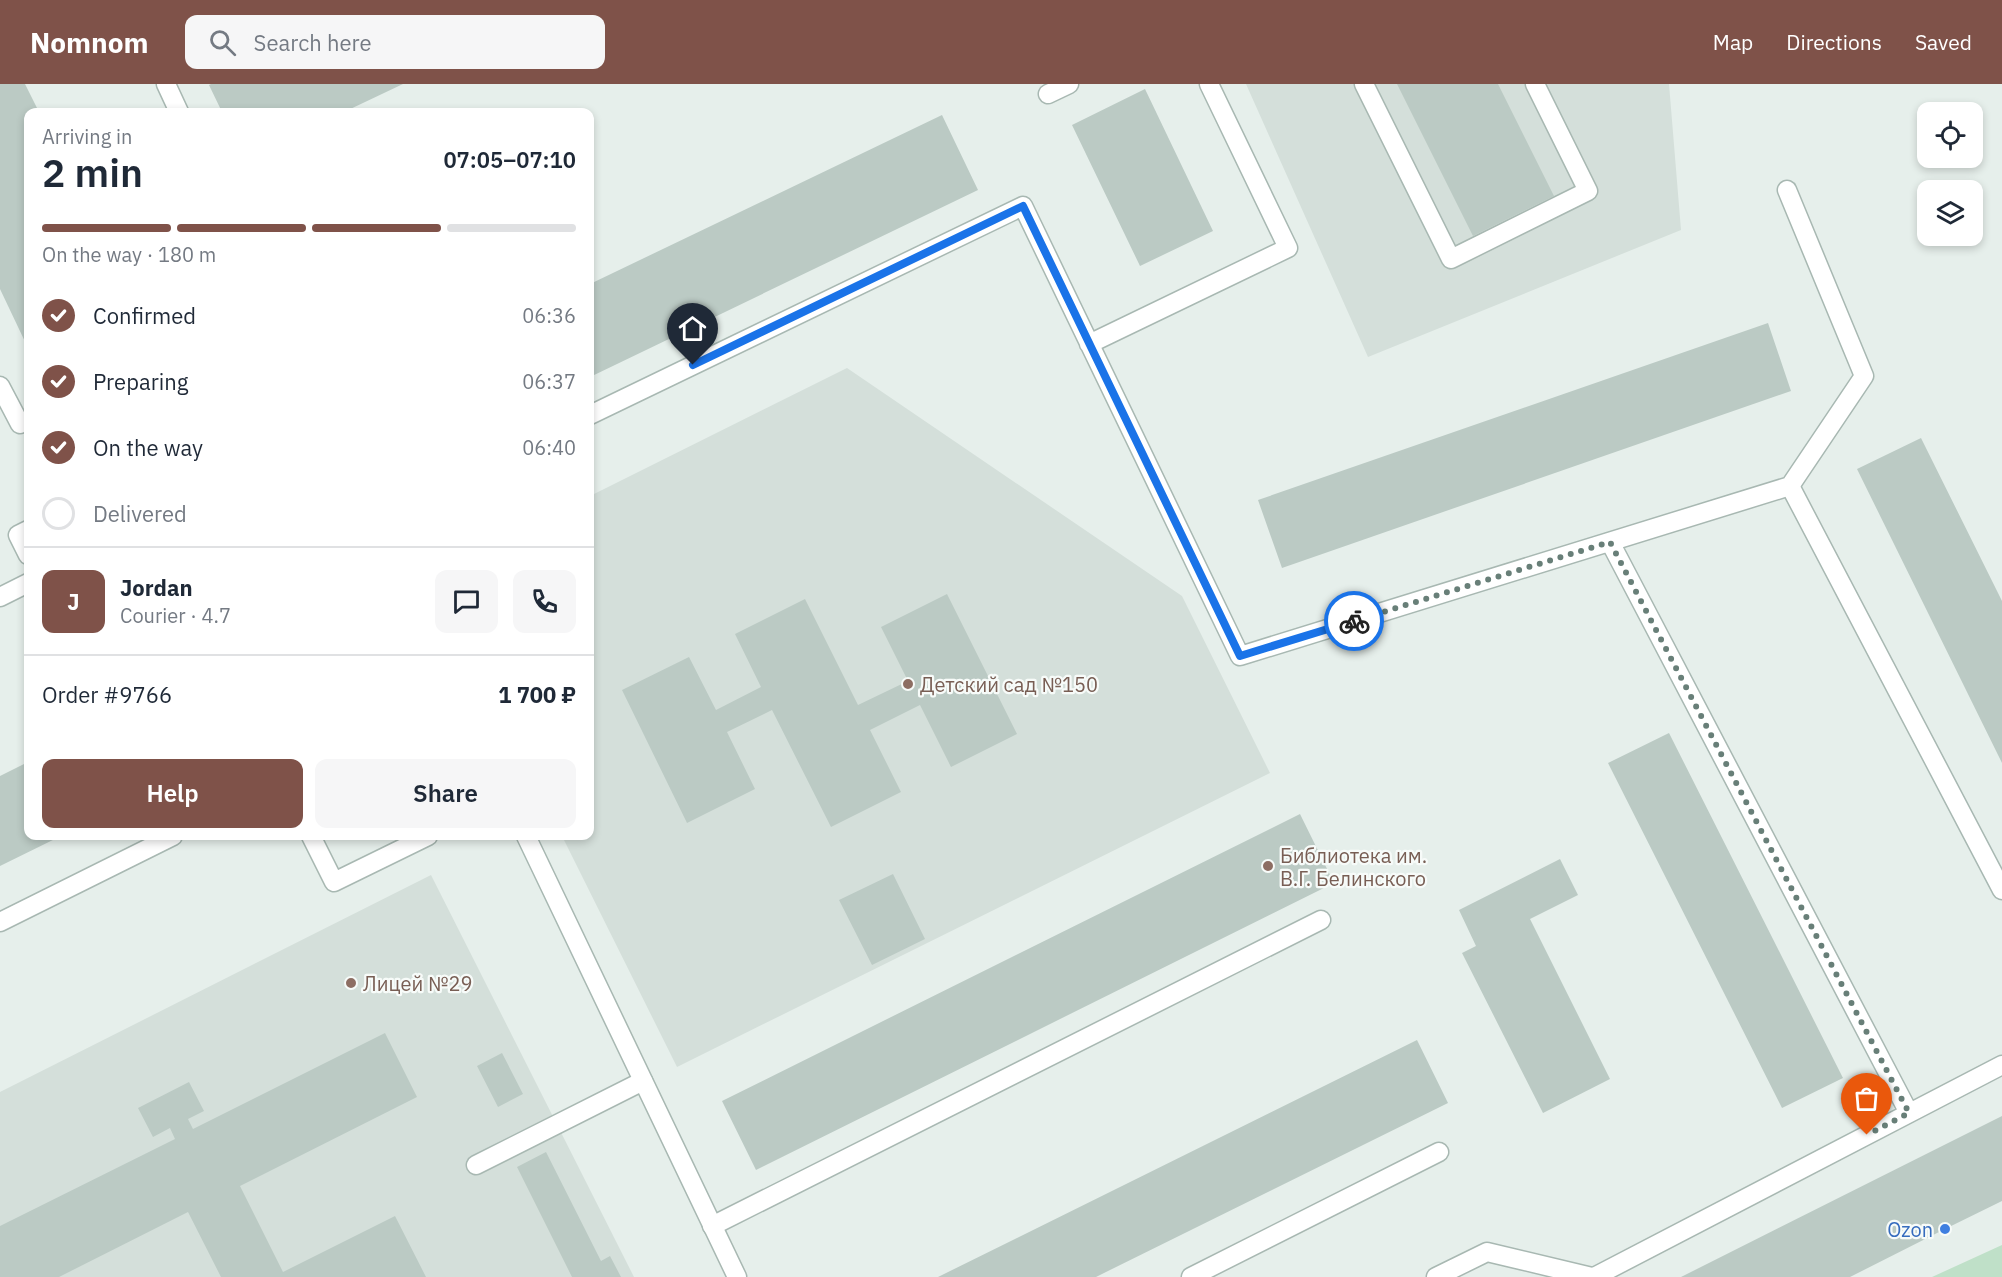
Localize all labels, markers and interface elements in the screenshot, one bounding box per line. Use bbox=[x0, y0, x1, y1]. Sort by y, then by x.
search box bbox=[185, 15, 605, 69]
text: Nomnom bbox=[30, 24, 149, 61]
icon: search bbox=[206, 26, 239, 59]
text: Search here bbox=[254, 28, 372, 57]
text: Map bbox=[1713, 28, 1753, 56]
text: Directions bbox=[1786, 28, 1882, 56]
text: Saved bbox=[1915, 28, 1972, 56]
map controls bbox=[1917, 102, 1983, 246]
button: locate bbox=[1917, 102, 1983, 168]
text: Arriving in bbox=[42, 123, 132, 150]
text: 07:05–07:10 bbox=[443, 145, 576, 174]
text: 2 min bbox=[42, 147, 143, 198]
button: layers bbox=[1917, 180, 1983, 246]
text: On the way · 180 m bbox=[42, 241, 216, 268]
icon: check bbox=[42, 299, 75, 332]
text: Confirmed bbox=[93, 301, 196, 330]
text: 06:36 bbox=[522, 302, 576, 329]
pin bbox=[667, 303, 718, 365]
icon: home bbox=[676, 312, 709, 345]
icon: check bbox=[42, 365, 75, 398]
text: Preparing bbox=[93, 367, 188, 396]
text: 06:37 bbox=[522, 368, 576, 395]
icon: check bbox=[42, 431, 75, 464]
text: On the way bbox=[93, 433, 203, 462]
text: 06:40 bbox=[522, 434, 576, 461]
text: Delivered bbox=[93, 499, 187, 528]
button: chat bbox=[435, 570, 498, 633]
button: phone bbox=[513, 570, 576, 633]
text: Jordan bbox=[120, 573, 193, 602]
text: J bbox=[67, 587, 80, 616]
courier bbox=[1324, 591, 1384, 651]
text: Courier · 4.7 bbox=[120, 602, 231, 629]
icon: bike bbox=[1338, 605, 1371, 638]
place label: Детский сад №150 bbox=[920, 671, 1098, 698]
marker: Детский сад №150 bbox=[901, 677, 915, 691]
text: Order #9766 bbox=[42, 680, 172, 709]
text: 1 700 ₽ bbox=[498, 680, 576, 709]
button: Help bbox=[42, 759, 303, 828]
button: Share bbox=[315, 759, 576, 828]
place label: Библиотека им. В.Г. Белинского bbox=[1280, 842, 1427, 892]
marker: Библиотека им. В.Г. Белинского bbox=[1261, 859, 1275, 873]
place label: Лицей №29 bbox=[363, 970, 472, 997]
marker: Лицей №29 bbox=[344, 976, 358, 990]
pin bbox=[1841, 1073, 1892, 1135]
icon: bag bbox=[1850, 1082, 1883, 1115]
place label: Ozon bbox=[1887, 1216, 1933, 1243]
marker: Ozon bbox=[1938, 1222, 1952, 1236]

